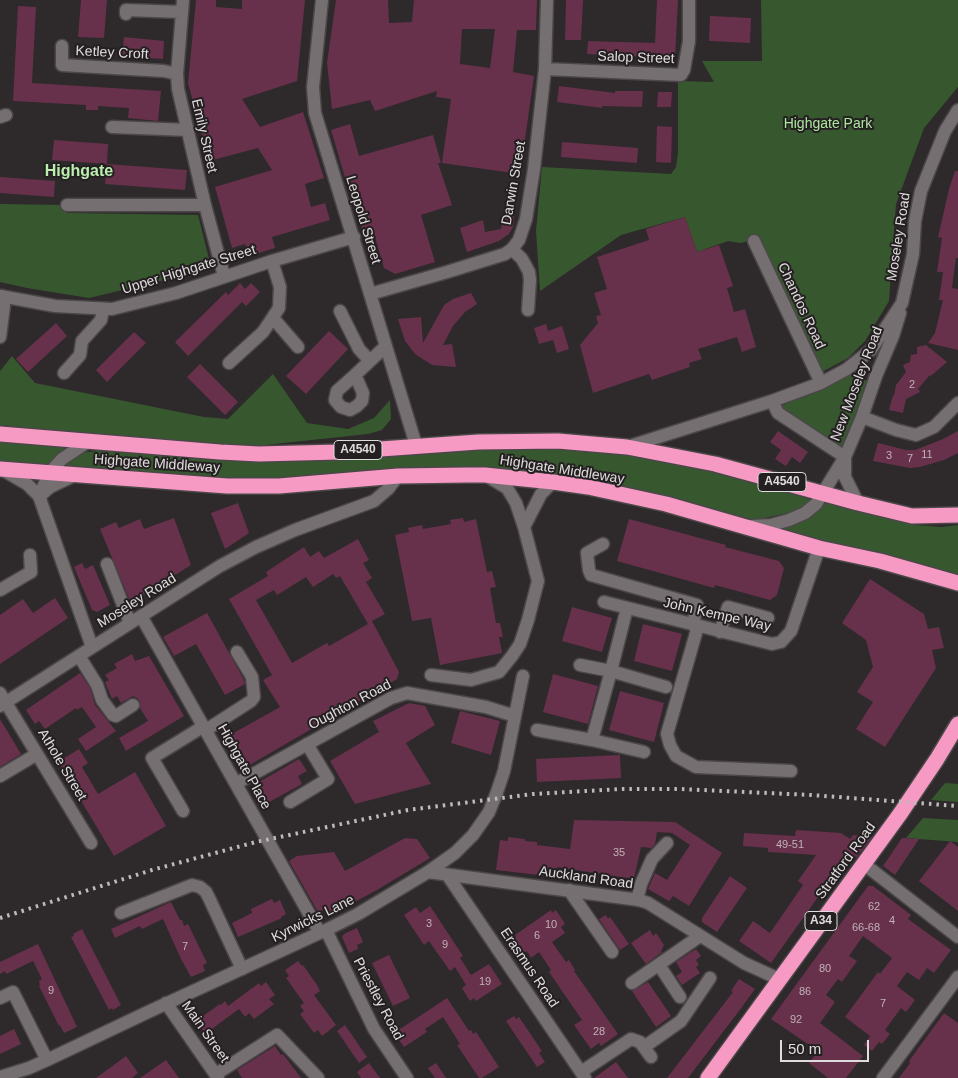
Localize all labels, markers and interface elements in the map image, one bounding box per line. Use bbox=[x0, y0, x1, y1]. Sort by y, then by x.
street label: Ketley Croft bbox=[75, 43, 149, 63]
street label: Salop Street bbox=[597, 48, 675, 68]
street label: Emily Street bbox=[187, 97, 221, 175]
park label: Highgate Park bbox=[784, 116, 872, 132]
street label: Darwin Street bbox=[498, 140, 530, 226]
district label: Highgate bbox=[45, 162, 113, 182]
street label: Leopold Street bbox=[342, 174, 384, 266]
street label: Moseley Road bbox=[884, 191, 914, 283]
street label: Upper Highgate Street bbox=[120, 242, 258, 298]
street label: Chandos Road bbox=[774, 260, 828, 352]
street label: New Moseley Road bbox=[827, 324, 887, 444]
house number: 2 bbox=[909, 378, 915, 392]
road number: A4540 bbox=[334, 440, 382, 460]
house number: 11 bbox=[921, 448, 933, 462]
house number: 3 bbox=[886, 449, 892, 463]
street label: Highgate Middleway bbox=[94, 451, 220, 477]
street label: Highgate Middleway bbox=[498, 452, 626, 488]
house number: 7 bbox=[907, 452, 913, 466]
road number: A4540 bbox=[758, 472, 806, 492]
street label: Moseley Road bbox=[95, 570, 179, 632]
street label: John Kempe Way bbox=[662, 594, 772, 636]
street label: Oughton Road bbox=[306, 676, 394, 734]
street label: Highgate Place bbox=[214, 721, 274, 813]
street label: Athole Street bbox=[34, 726, 90, 804]
street label: Stratford Road bbox=[812, 819, 880, 903]
house number: 49-51 bbox=[776, 838, 804, 852]
house number: 35 bbox=[613, 846, 625, 860]
street label: Auckland Road bbox=[538, 863, 634, 893]
street label: Kyrwicks Lane bbox=[269, 892, 357, 946]
house number: 62 bbox=[868, 900, 880, 914]
road number: A34 bbox=[805, 911, 837, 930]
house number: 4 bbox=[889, 914, 895, 928]
house number: 3 bbox=[426, 917, 432, 931]
house number: 10 bbox=[545, 918, 557, 932]
house number: 66-68 bbox=[852, 921, 880, 935]
street label: Erasmus Road bbox=[496, 925, 562, 1011]
house number: 6 bbox=[534, 929, 540, 943]
house number: 9 bbox=[442, 938, 448, 952]
house number: 7 bbox=[182, 940, 188, 954]
street label: Priestley Road bbox=[349, 955, 407, 1043]
house number: 80 bbox=[819, 962, 831, 976]
house number: 19 bbox=[479, 975, 491, 989]
house number: 9 bbox=[48, 984, 54, 998]
house number: 86 bbox=[799, 985, 811, 999]
house number: 7 bbox=[880, 997, 886, 1011]
street label: Main Street bbox=[178, 998, 232, 1066]
house number: 92 bbox=[790, 1013, 802, 1027]
house number: 28 bbox=[593, 1025, 605, 1039]
scale bar bbox=[783, 1030, 872, 1062]
text: 50 m bbox=[788, 1040, 821, 1057]

